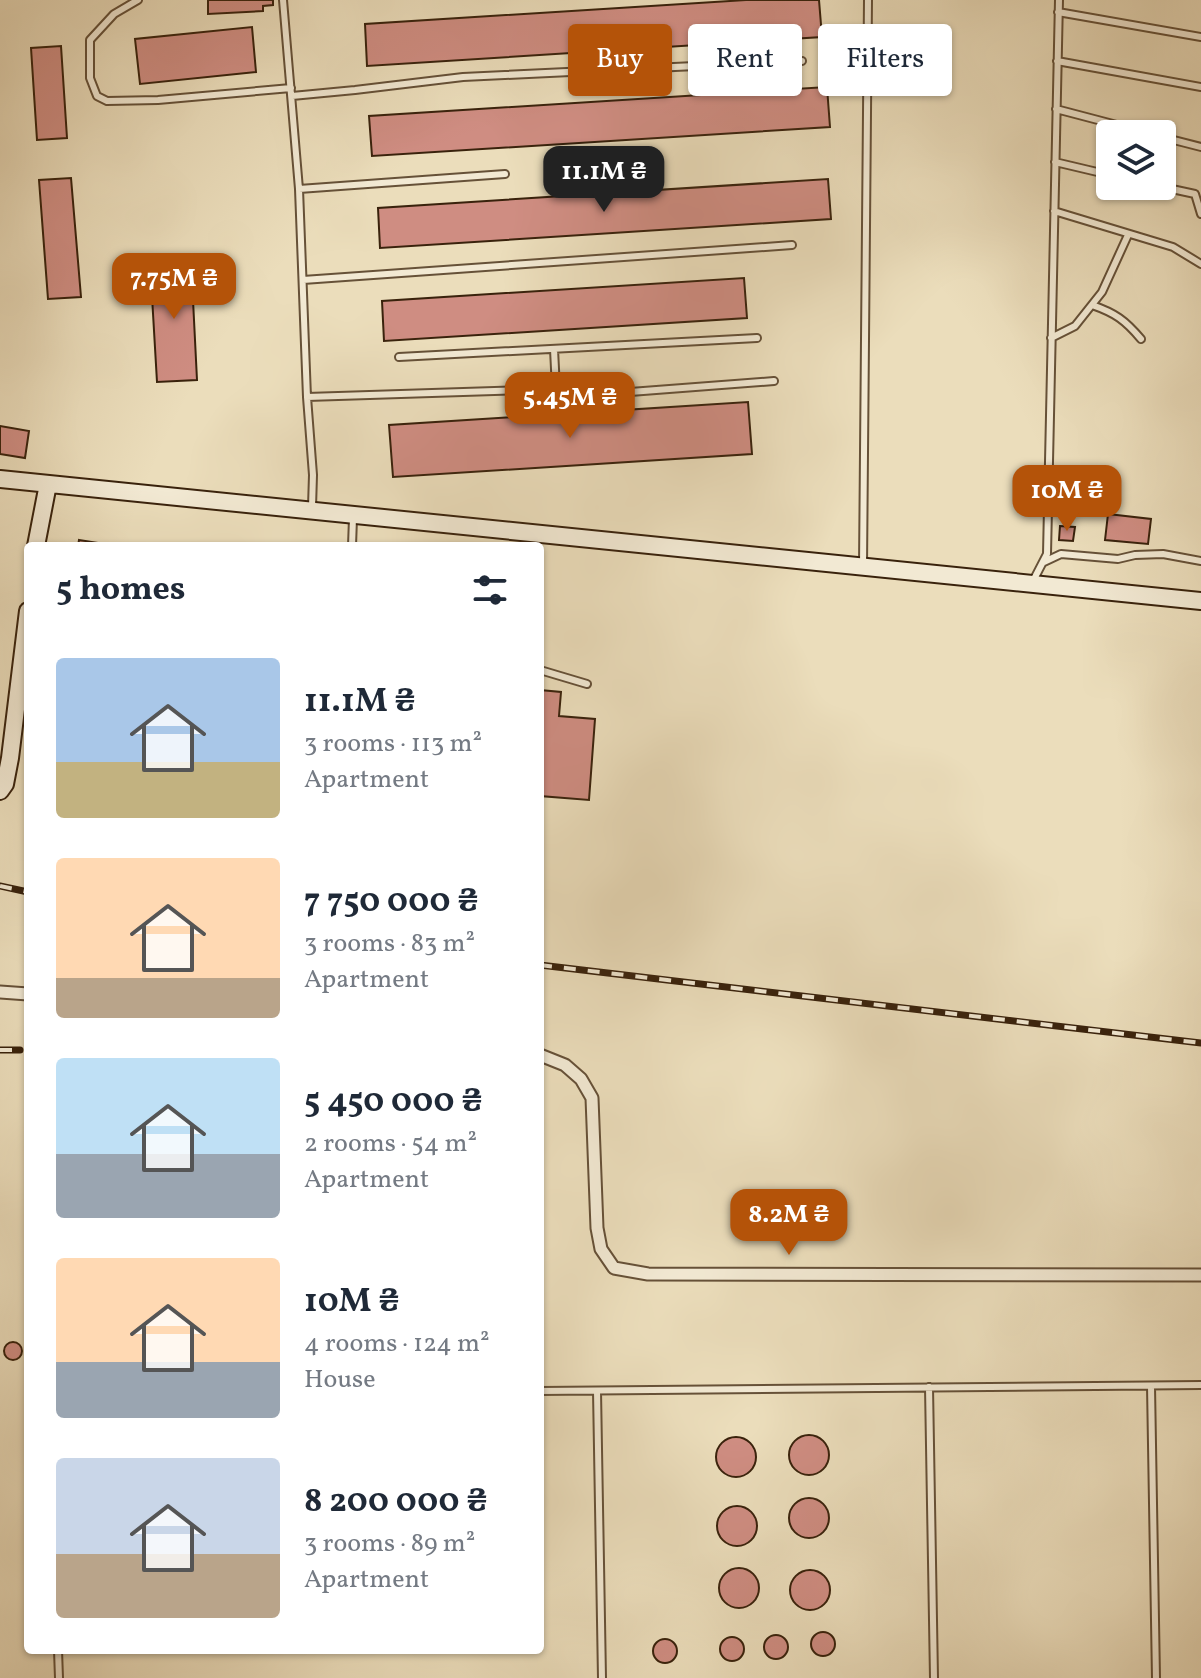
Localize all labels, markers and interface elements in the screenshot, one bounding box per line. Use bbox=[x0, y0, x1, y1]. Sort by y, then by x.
chip: Buy bbox=[568, 24, 672, 96]
chip: Rent bbox=[688, 24, 802, 96]
chip: Filters bbox=[818, 24, 952, 96]
map controls bbox=[1096, 120, 1176, 200]
button: layers bbox=[1096, 120, 1176, 200]
pin: 11.1M ₴ bbox=[530, 146, 678, 214]
text: 11.1M ₴ bbox=[561, 154, 647, 190]
pin: 7.75M ₴ bbox=[100, 253, 248, 321]
text: 7.75M ₴ bbox=[130, 261, 218, 297]
pin: 5.45M ₴ bbox=[496, 372, 644, 440]
text: 5.45M ₴ bbox=[523, 380, 617, 416]
pin: 10M ₴ bbox=[1011, 465, 1123, 533]
text: 10M ₴ bbox=[1030, 473, 1104, 509]
text: 5 homes bbox=[56, 567, 186, 614]
icon: filters bbox=[468, 568, 512, 612]
text: 11.1M ₴ bbox=[304, 679, 416, 726]
icon: home bbox=[120, 690, 216, 786]
text: 3 rooms · 113 m² bbox=[304, 726, 482, 762]
text: Apartment bbox=[304, 762, 429, 798]
text: 7 750 000 ₴ bbox=[304, 879, 479, 926]
icon: home bbox=[120, 890, 216, 986]
text: 3 rooms · 83 m² bbox=[304, 926, 475, 962]
text: Apartment bbox=[304, 962, 429, 998]
text: 5 450 000 ₴ bbox=[304, 1079, 483, 1126]
icon: home bbox=[120, 1090, 216, 1186]
text: 2 rooms · 54 m² bbox=[304, 1126, 477, 1162]
text: Apartment bbox=[304, 1162, 429, 1198]
pin: 8.2M ₴ bbox=[724, 1189, 854, 1257]
text: 8.2M ₴ bbox=[748, 1197, 830, 1233]
text: 10M ₴ bbox=[304, 1279, 400, 1326]
icon: home bbox=[120, 1290, 216, 1386]
text: 4 rooms · 124 m² bbox=[304, 1326, 490, 1362]
text: House bbox=[304, 1362, 376, 1398]
text: 8 200 000 ₴ bbox=[304, 1479, 487, 1526]
icon: home bbox=[120, 1490, 216, 1586]
text: 3 rooms · 89 m² bbox=[304, 1526, 475, 1562]
text: Apartment bbox=[304, 1562, 429, 1598]

